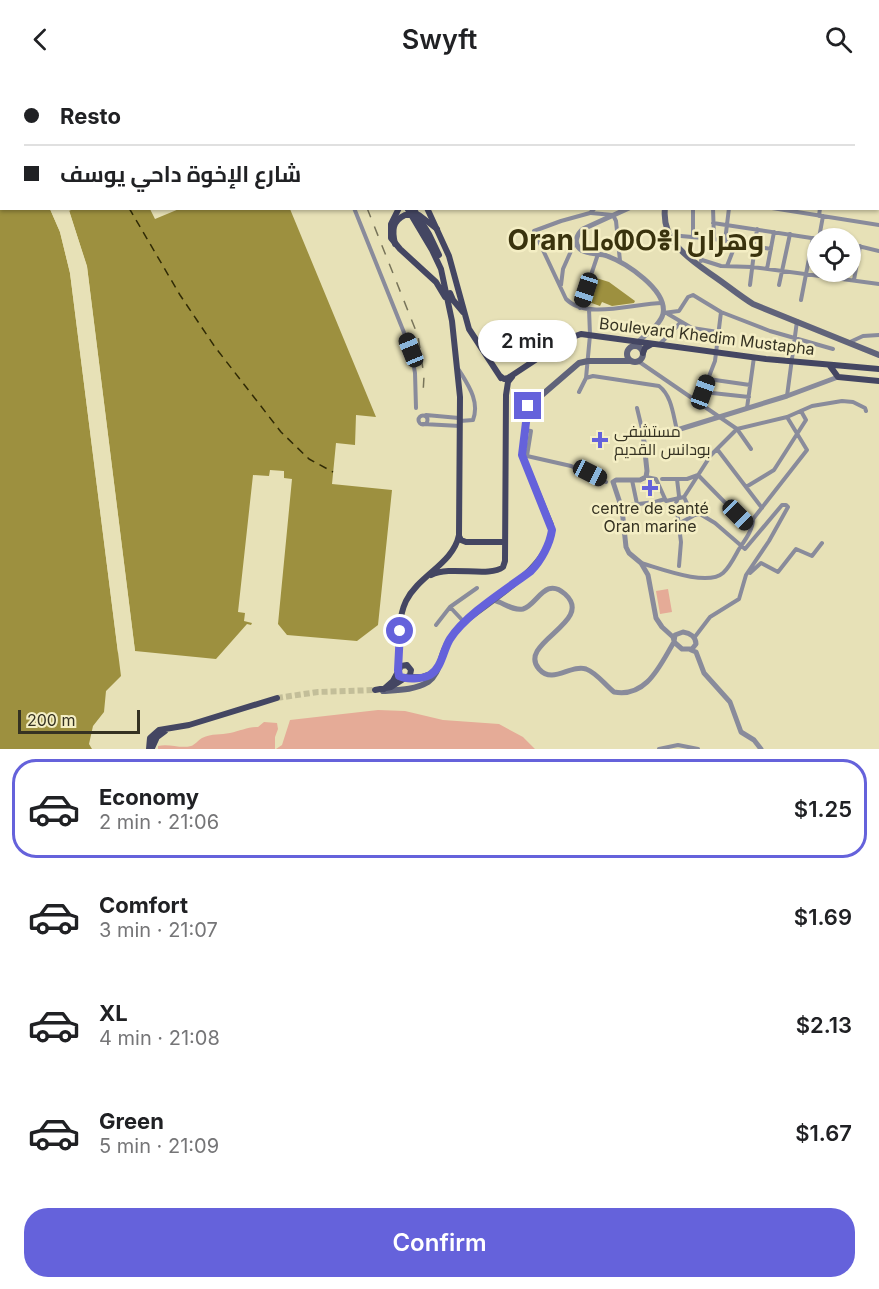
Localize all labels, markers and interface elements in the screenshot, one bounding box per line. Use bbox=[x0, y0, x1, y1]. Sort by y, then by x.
icon: back bbox=[24, 23, 57, 56]
text: Swyft bbox=[402, 23, 477, 56]
icon: search bbox=[822, 23, 855, 56]
text: Resto bbox=[60, 103, 121, 129]
text: شارع الإخوة داحي يوسف bbox=[60, 161, 301, 187]
district label: Oran ⵡⴰⵀⵔⴻⵏ وهران bbox=[508, 223, 764, 257]
map controls bbox=[807, 228, 861, 282]
button: locate bbox=[807, 228, 861, 282]
car bbox=[572, 270, 600, 310]
street label: Boulevard Khedim Mustapha bbox=[598, 313, 816, 359]
callout: 2 min bbox=[478, 319, 578, 361]
text: 2 min bbox=[501, 329, 554, 353]
car bbox=[396, 330, 426, 370]
car bbox=[688, 372, 718, 412]
route end bbox=[514, 392, 541, 419]
place label: مستشفى بودانس القديم bbox=[614, 421, 711, 461]
marker: مستشفى بودانس القديم bbox=[591, 431, 609, 449]
car bbox=[570, 457, 610, 489]
marker: centre de santé Oran marine bbox=[641, 479, 659, 497]
car bbox=[719, 496, 757, 534]
place label: centre de santé Oran marine bbox=[591, 498, 709, 536]
route start bbox=[386, 617, 413, 644]
scale bar bbox=[18, 707, 140, 734]
text: 200 m bbox=[27, 710, 75, 730]
icon: car bbox=[27, 782, 81, 836]
text: Economy bbox=[99, 784, 199, 810]
text: $1.25 bbox=[794, 796, 852, 822]
text: 2 min · 21:06 bbox=[99, 810, 219, 834]
icon: car bbox=[27, 890, 81, 944]
text: Comfort bbox=[99, 892, 188, 918]
text: $1.69 bbox=[794, 904, 852, 930]
text: 3 min · 21:07 bbox=[99, 918, 218, 942]
icon: car bbox=[27, 998, 81, 1052]
text: XL bbox=[99, 1000, 128, 1026]
text: $2.13 bbox=[796, 1012, 852, 1038]
text: 4 min · 21:08 bbox=[99, 1026, 220, 1050]
icon: car bbox=[27, 1106, 81, 1160]
text: Green bbox=[99, 1108, 164, 1134]
text: $1.67 bbox=[795, 1120, 852, 1146]
text: 5 min · 21:09 bbox=[99, 1134, 219, 1158]
button: Confirm bbox=[24, 1208, 855, 1277]

